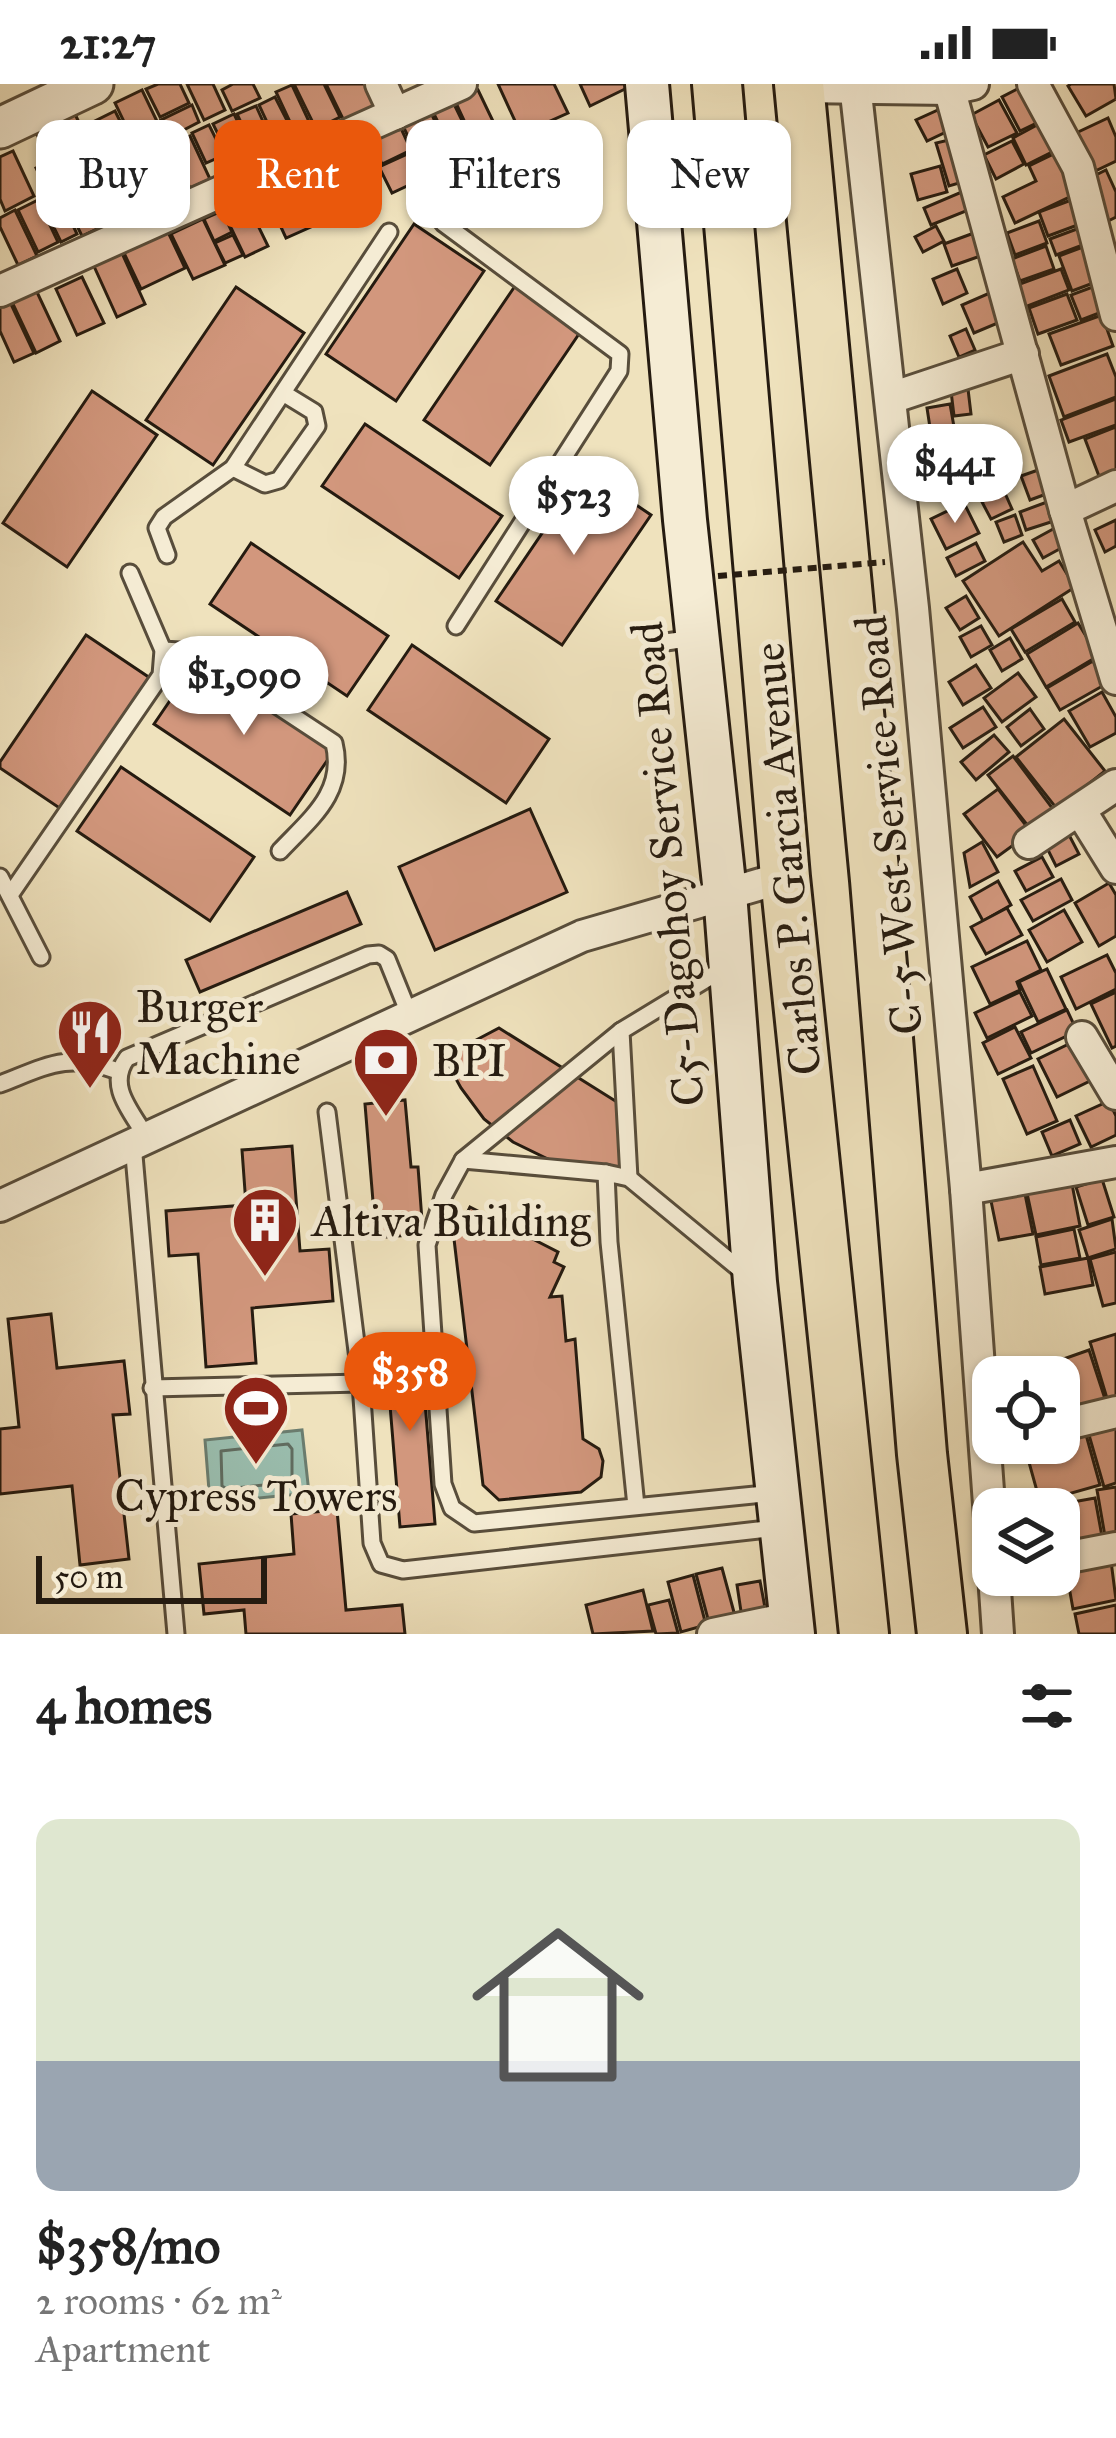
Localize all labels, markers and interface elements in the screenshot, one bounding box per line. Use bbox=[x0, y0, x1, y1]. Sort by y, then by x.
text: 21:27 bbox=[60, 15, 156, 70]
chip: Buy bbox=[36, 120, 190, 228]
chip: Rent bbox=[214, 120, 382, 228]
chip: Filters bbox=[406, 120, 603, 228]
chip: New bbox=[627, 120, 791, 228]
pin: $441 bbox=[884, 424, 1026, 526]
text: $441 bbox=[914, 439, 996, 487]
pin: $523 bbox=[503, 456, 645, 558]
text: $523 bbox=[536, 471, 612, 519]
street label: C-5 West Service Road bbox=[843, 613, 934, 1037]
street label: C5-Dagohoy Service Road bbox=[619, 619, 716, 1108]
pin: $1,090 bbox=[146, 636, 342, 738]
street label: Carlos P. Garcia Avenue bbox=[740, 640, 833, 1078]
text: $1,090 bbox=[186, 651, 302, 699]
place label: Burger Machine bbox=[136, 979, 301, 1086]
restaurant icon: Burger Machine bbox=[55, 997, 125, 1091]
bank icon: BPI bbox=[351, 1025, 421, 1119]
place label: BPI bbox=[432, 1033, 507, 1088]
building icon: Altiva Building bbox=[230, 1185, 300, 1279]
place label: Altiva Building bbox=[310, 1193, 592, 1248]
pin: $358 bbox=[339, 1332, 481, 1434]
text: $358 bbox=[371, 1347, 449, 1395]
map controls bbox=[972, 1356, 1080, 1596]
button: locate bbox=[972, 1356, 1080, 1464]
sports icon: Cypress Towers bbox=[221, 1373, 291, 1467]
place label: Cypress Towers bbox=[115, 1468, 397, 1523]
button: layers bbox=[972, 1488, 1080, 1596]
scale bar bbox=[36, 1550, 267, 1603]
text: 50 m bbox=[54, 1557, 123, 1597]
icon: filters bbox=[1014, 1673, 1080, 1739]
text: 4 homes bbox=[36, 1675, 212, 1737]
icon: home bbox=[450, 1897, 666, 2113]
text: $358/mo bbox=[36, 2215, 220, 2277]
text: 2 rooms · 62 m² bbox=[36, 2277, 282, 2325]
text: Apartment bbox=[36, 2325, 210, 2373]

